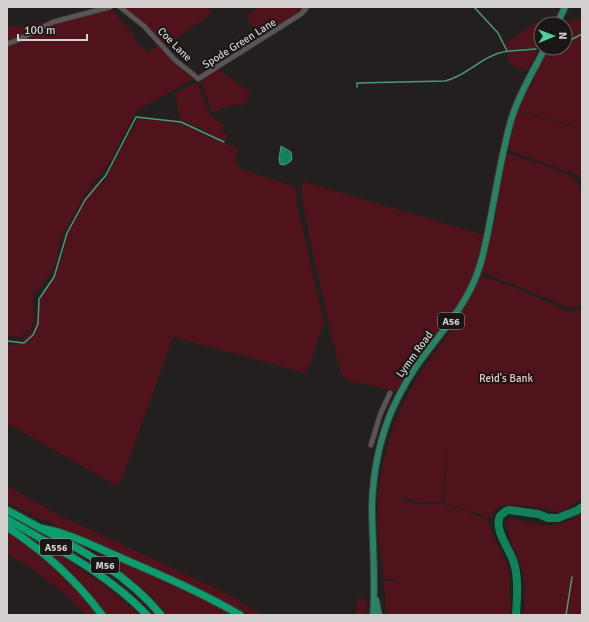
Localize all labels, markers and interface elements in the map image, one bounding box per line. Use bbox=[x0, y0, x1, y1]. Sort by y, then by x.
scale bar bbox=[18, 16, 87, 42]
street label: Spode Green Lane bbox=[200, 16, 279, 71]
north arrow bbox=[533, 16, 573, 56]
text: 100 m bbox=[24, 23, 56, 38]
street label: Coe Lane bbox=[155, 25, 194, 64]
text: N bbox=[556, 32, 569, 40]
road number: A56 bbox=[438, 313, 464, 329]
street label: Lymm Road bbox=[393, 329, 436, 380]
park label: Reid's Bank bbox=[479, 372, 533, 385]
road number: A556 bbox=[40, 539, 72, 555]
road number: M56 bbox=[91, 557, 119, 573]

